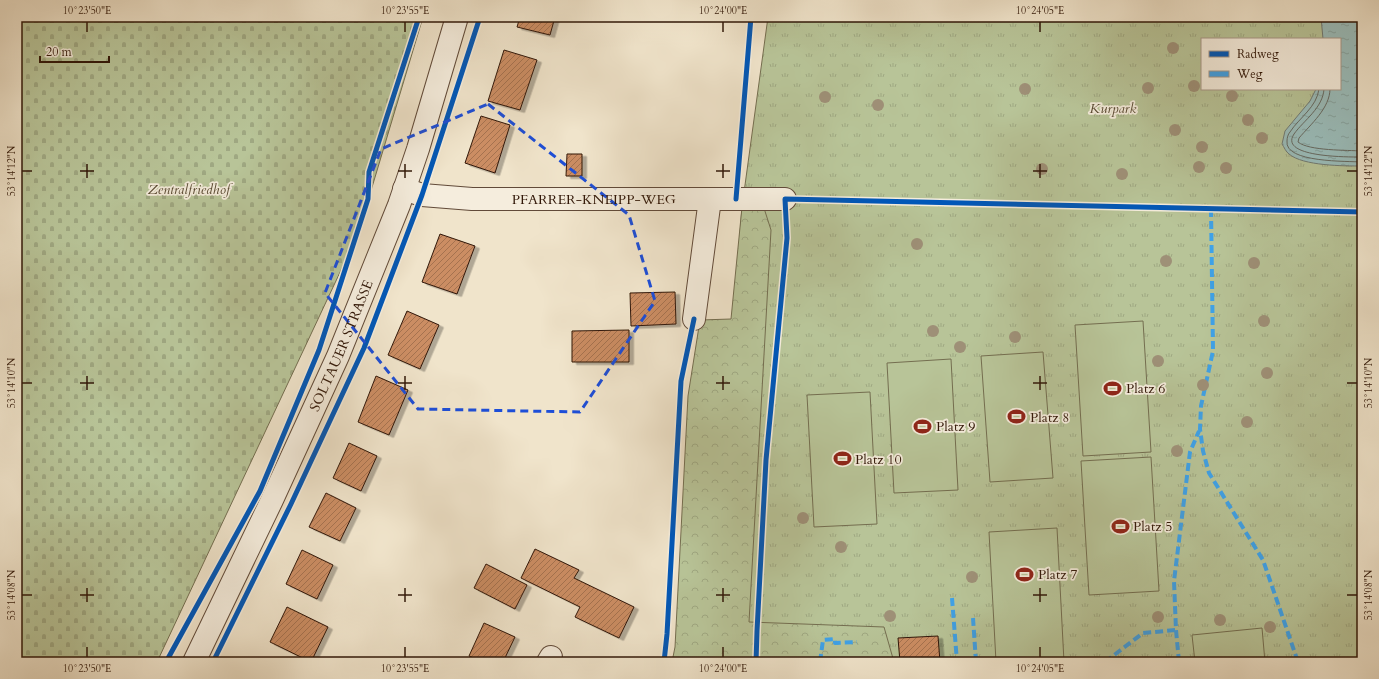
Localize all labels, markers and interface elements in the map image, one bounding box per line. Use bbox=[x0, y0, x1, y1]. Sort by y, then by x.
text: 10°23'50"E bbox=[63, 4, 111, 18]
text: 10°23'55"E bbox=[381, 4, 429, 18]
text: 10°24'00"E bbox=[699, 4, 747, 18]
text: 10°24'05"E bbox=[1016, 4, 1064, 18]
scale bar bbox=[40, 38, 109, 64]
legend bbox=[1201, 38, 1341, 90]
text: 20 m bbox=[46, 44, 73, 60]
text: Radweg bbox=[1237, 46, 1279, 62]
text: Weg bbox=[1236, 66, 1263, 82]
park label: Kurpark bbox=[1090, 99, 1136, 118]
text: 53°14'12"N bbox=[5, 145, 19, 196]
text: 53°14'12"N bbox=[1362, 145, 1376, 196]
park label: Zentralfriedhof bbox=[148, 180, 233, 199]
street label: PFARRER-KNEIPP-WEG bbox=[512, 190, 676, 209]
street label: SOLTAUER STRASSE bbox=[304, 277, 377, 414]
text: 53°14'10"N bbox=[5, 357, 19, 408]
text: 53°14'10"N bbox=[1362, 357, 1376, 408]
sports icon: Platz 6 bbox=[1103, 378, 1123, 398]
place label: Platz 6 bbox=[1126, 379, 1166, 398]
sports icon: Platz 8 bbox=[1007, 407, 1027, 427]
place label: Platz 8 bbox=[1030, 408, 1070, 427]
sports icon: Platz 9 bbox=[913, 416, 933, 436]
place label: Platz 9 bbox=[936, 417, 976, 436]
sports icon: Platz 10 bbox=[832, 449, 852, 469]
place label: Platz 10 bbox=[855, 450, 902, 469]
sports icon: Platz 5 bbox=[1110, 516, 1130, 536]
place label: Platz 5 bbox=[1133, 517, 1173, 536]
sports icon: Platz 7 bbox=[1015, 564, 1035, 584]
place label: Platz 7 bbox=[1038, 565, 1078, 584]
text: 53°14'08"N bbox=[5, 569, 19, 620]
text: 53°14'08"N bbox=[1362, 569, 1376, 620]
text: 10°23'50"E bbox=[63, 662, 111, 676]
text: 10°23'55"E bbox=[381, 662, 429, 676]
text: 10°24'00"E bbox=[699, 662, 747, 676]
text: 10°24'05"E bbox=[1016, 662, 1064, 676]

